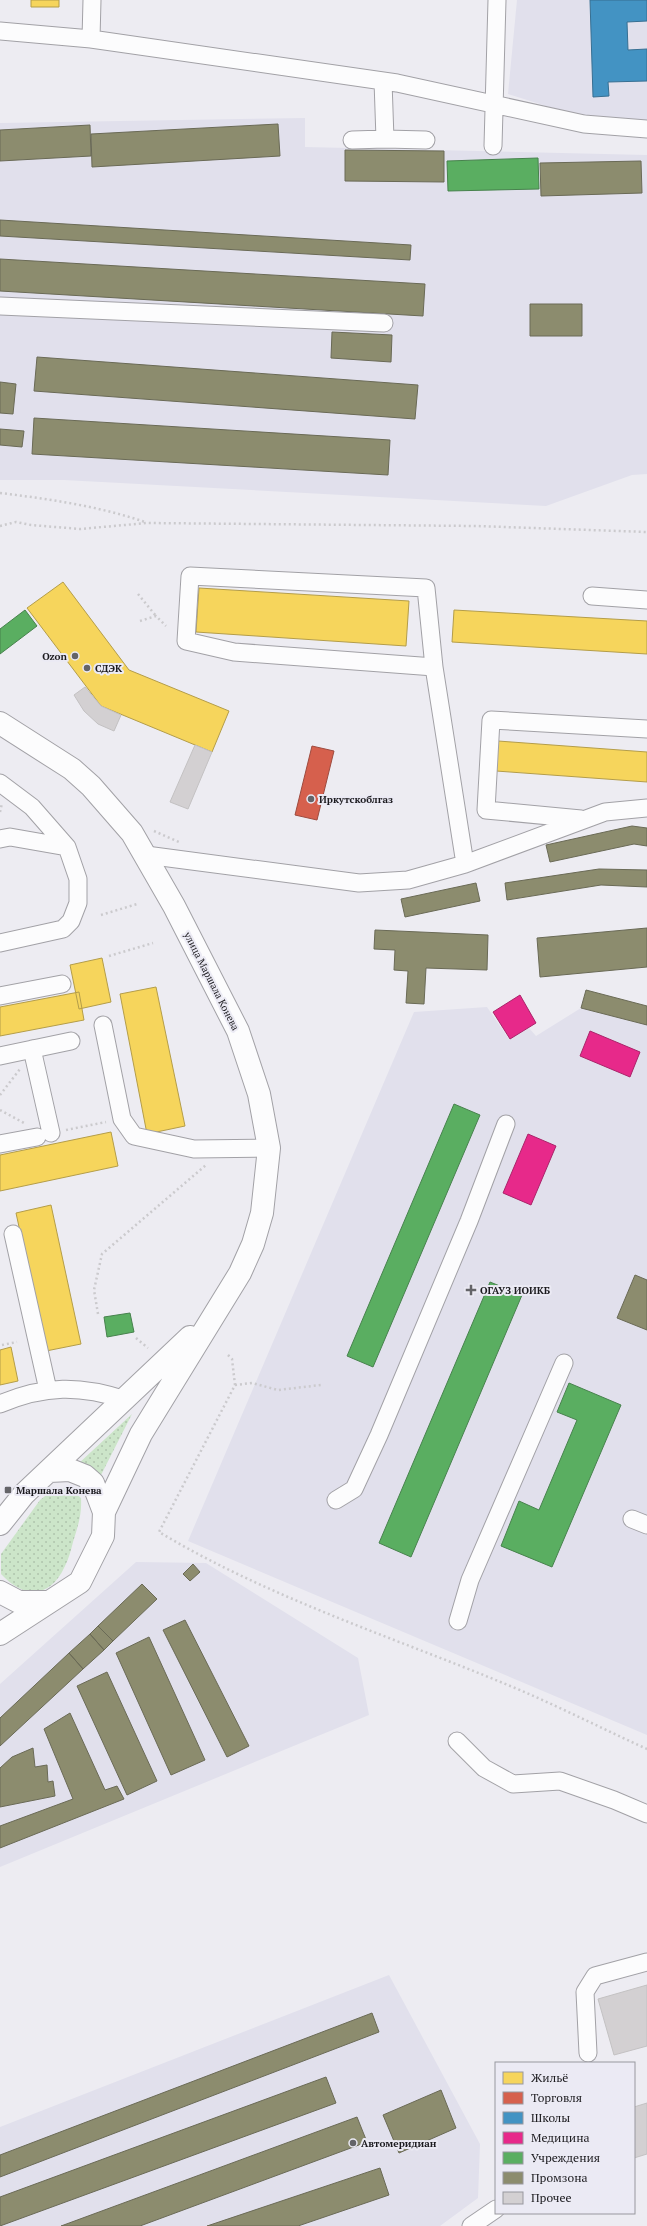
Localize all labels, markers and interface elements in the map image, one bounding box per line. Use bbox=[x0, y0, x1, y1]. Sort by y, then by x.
place label: Ozon bbox=[42, 650, 68, 663]
marker: Ozon bbox=[70, 651, 80, 661]
place label: СДЭК bbox=[95, 662, 123, 675]
marker: СДЭК bbox=[82, 663, 92, 673]
place label: Иркутскоблгаз bbox=[319, 793, 393, 806]
marker: Иркутскоблгаз bbox=[306, 794, 316, 804]
street label: улица Маршала Конева bbox=[181, 929, 242, 1033]
marker: ОГАУЗ ИОИКБ bbox=[465, 1284, 477, 1296]
place label: ОГАУЗ ИОИКБ bbox=[480, 1284, 551, 1297]
place label: Маршала Конева bbox=[16, 1484, 102, 1497]
marker: Маршала Конева bbox=[3, 1485, 13, 1495]
legend bbox=[495, 2062, 635, 2214]
text: Жильё bbox=[531, 2070, 568, 2085]
text: Торговля bbox=[531, 2090, 582, 2105]
text: Школы bbox=[531, 2110, 570, 2125]
text: Медицина bbox=[531, 2130, 590, 2145]
place label: Автомеридиан bbox=[361, 2137, 437, 2150]
marker: Автомеридиан bbox=[348, 2138, 358, 2148]
text: Учреждения bbox=[531, 2150, 600, 2165]
text: Промзона bbox=[531, 2170, 588, 2185]
text: Прочее bbox=[531, 2190, 572, 2205]

